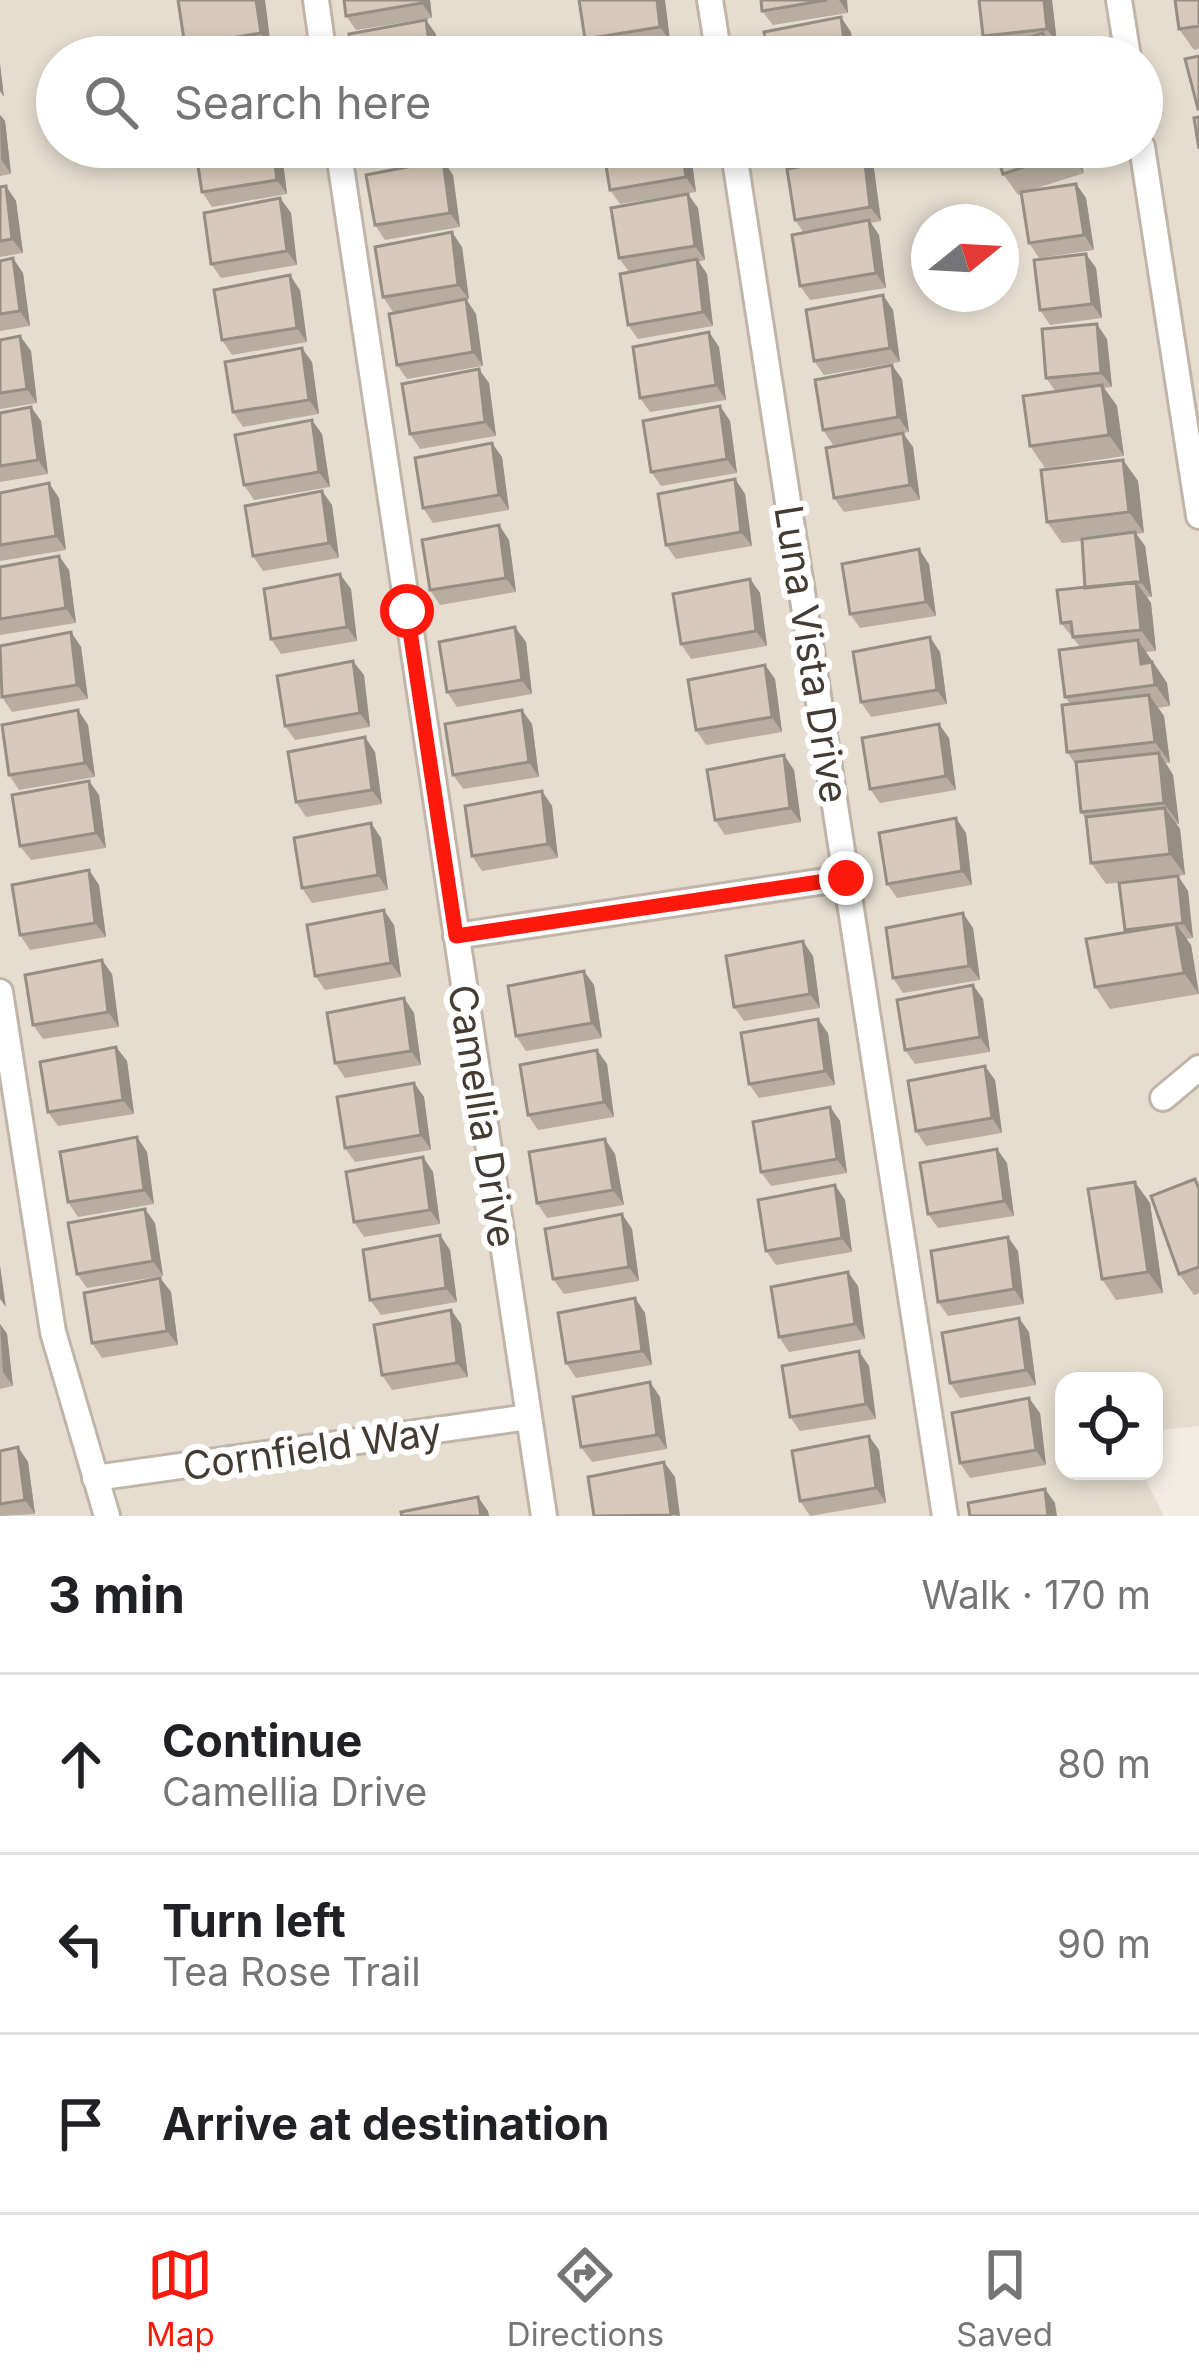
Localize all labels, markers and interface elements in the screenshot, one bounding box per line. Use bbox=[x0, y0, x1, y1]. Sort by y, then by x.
search box bbox=[36, 36, 1163, 168]
icon: search bbox=[78, 69, 144, 135]
text: Search here bbox=[174, 75, 431, 130]
north arrow bbox=[911, 204, 1019, 312]
street label: Luna Vista Drive bbox=[765, 502, 859, 806]
route start bbox=[380, 584, 434, 638]
route end bbox=[819, 851, 873, 905]
street label: Camellia Drive bbox=[439, 981, 527, 1251]
map controls bbox=[1055, 1372, 1163, 1480]
button: locate bbox=[1055, 1372, 1163, 1480]
street label: Cornfield Way bbox=[180, 1407, 444, 1489]
text: 3 min bbox=[48, 1564, 185, 1625]
text: Walk · 170 m bbox=[922, 1571, 1151, 1618]
text: Continue bbox=[162, 1713, 362, 1768]
icon: ahead bbox=[48, 1731, 114, 1797]
text: 80 m bbox=[1057, 1740, 1151, 1787]
text: Camellia Drive bbox=[162, 1768, 427, 1815]
text: Turn left bbox=[162, 1893, 346, 1948]
icon: left bbox=[48, 1911, 114, 1977]
text: 90 m bbox=[1057, 1920, 1151, 1967]
text: Tea Rose Trail bbox=[162, 1948, 421, 1995]
icon: arrive bbox=[48, 2091, 114, 2157]
text: Arrive at destination bbox=[162, 2096, 609, 2151]
tab: Map bbox=[146, 2242, 215, 2354]
tab: Directions bbox=[507, 2242, 664, 2354]
tab: Saved bbox=[956, 2242, 1053, 2354]

